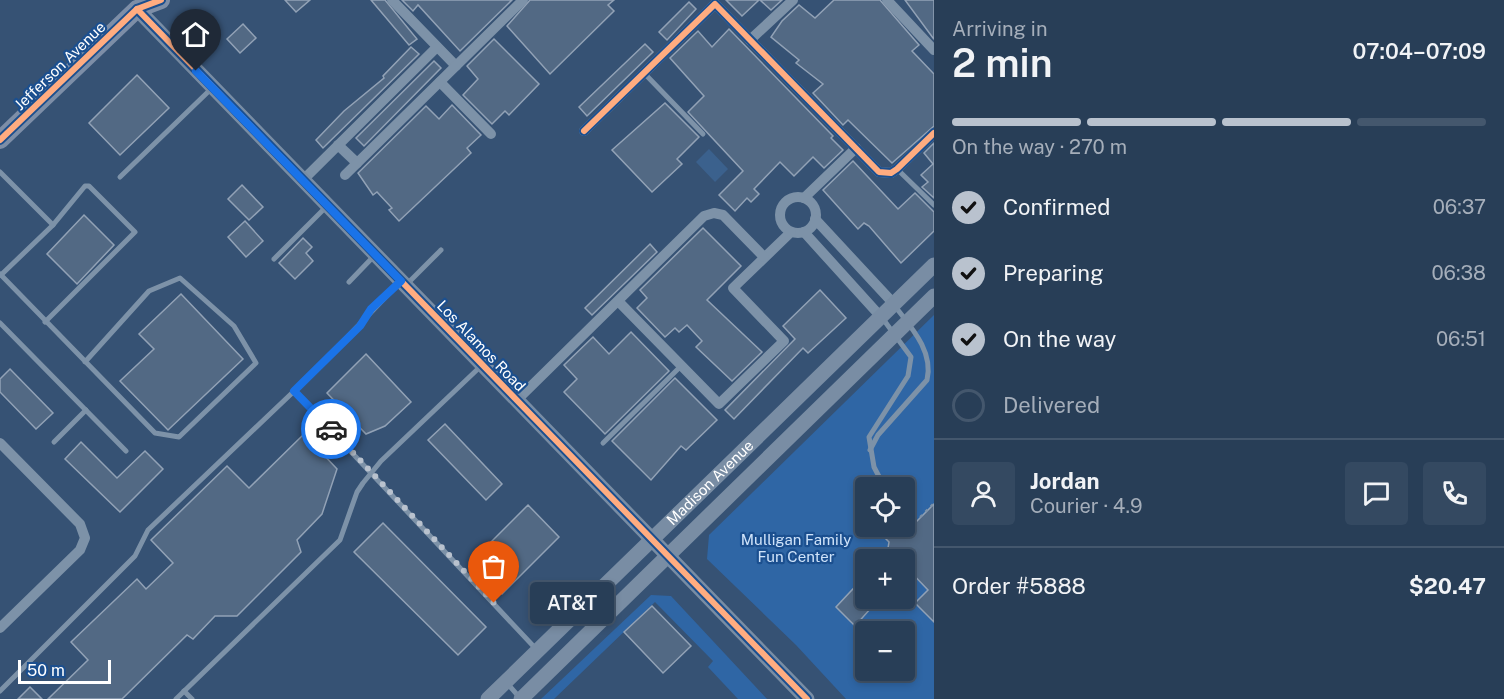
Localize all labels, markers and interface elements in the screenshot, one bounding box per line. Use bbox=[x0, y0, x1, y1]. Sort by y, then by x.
pin bbox=[170, 9, 221, 71]
text: Arriving in bbox=[952, 17, 1047, 41]
street label: Jefferson Avenue bbox=[11, 18, 109, 113]
icon: home bbox=[179, 18, 212, 51]
text: 07:04–07:09 bbox=[1353, 38, 1486, 64]
text: 2 min bbox=[952, 40, 1053, 86]
text: On the way · 270 m bbox=[952, 135, 1127, 159]
icon: check bbox=[952, 191, 985, 224]
text: Confirmed bbox=[1003, 194, 1110, 220]
text: 06:37 bbox=[1433, 195, 1486, 219]
icon: check bbox=[952, 257, 985, 290]
text: Preparing bbox=[1003, 260, 1104, 286]
text: 06:38 bbox=[1432, 261, 1486, 285]
street label: Los Alamos Road bbox=[434, 297, 529, 395]
icon: check bbox=[952, 323, 985, 356]
text: On the way bbox=[1003, 326, 1116, 352]
text: 06:51 bbox=[1436, 327, 1486, 351]
text: Delivered bbox=[1003, 392, 1100, 418]
courier bbox=[301, 399, 361, 459]
icon: car bbox=[315, 413, 348, 446]
street label: Madison Avenue bbox=[663, 437, 757, 528]
button: person bbox=[952, 462, 1015, 525]
button: chat bbox=[1345, 462, 1408, 525]
button: phone bbox=[1423, 462, 1486, 525]
text: Jordan bbox=[1030, 468, 1099, 494]
map controls bbox=[855, 477, 915, 681]
button: locate bbox=[855, 477, 915, 537]
text: Courier · 4.9 bbox=[1030, 494, 1142, 518]
park label: Mulligan Family Fun Center bbox=[741, 531, 851, 565]
pin bbox=[468, 541, 519, 603]
button: + bbox=[855, 549, 915, 609]
icon: bag bbox=[477, 550, 510, 583]
text: Order #5888 bbox=[952, 573, 1086, 599]
text: $20.47 bbox=[1409, 573, 1486, 599]
callout: AT&T bbox=[530, 582, 614, 624]
text: AT&T bbox=[547, 591, 597, 615]
button: − bbox=[855, 621, 915, 681]
scale bar bbox=[18, 657, 111, 684]
text: 50 m bbox=[27, 661, 65, 680]

